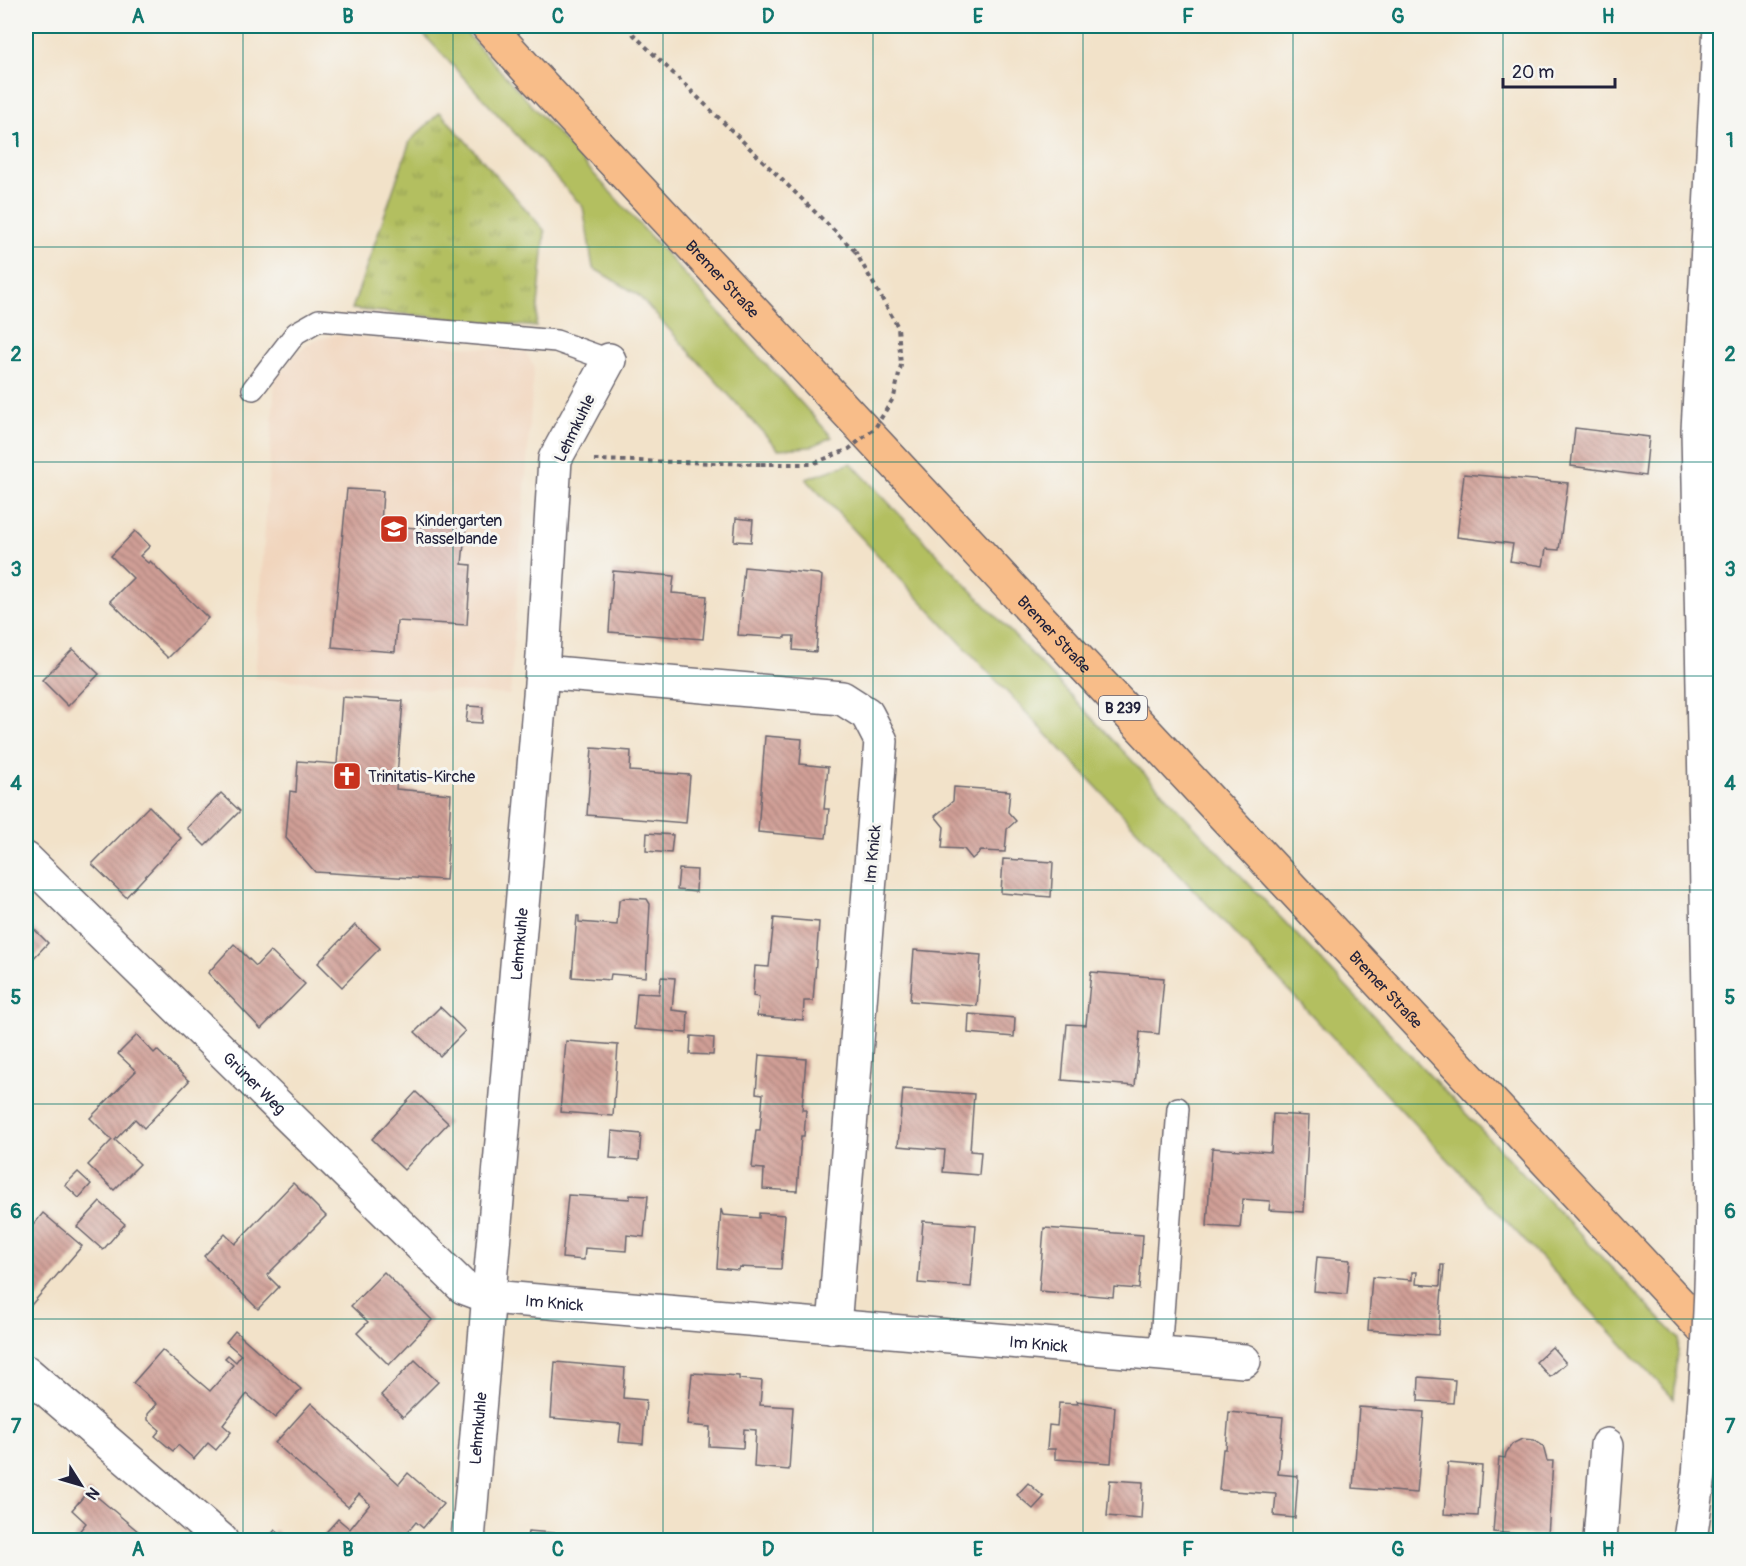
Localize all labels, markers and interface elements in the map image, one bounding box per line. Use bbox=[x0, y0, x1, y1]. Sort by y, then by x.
text: A bbox=[132, 4, 145, 29]
text: B bbox=[342, 4, 354, 29]
text: C bbox=[552, 4, 564, 29]
text: D bbox=[762, 4, 775, 29]
text: E bbox=[973, 4, 984, 29]
text: F bbox=[1182, 4, 1194, 29]
text: G bbox=[1391, 4, 1405, 29]
text: H bbox=[1602, 4, 1615, 29]
scale bar bbox=[1503, 51, 1616, 89]
text: 20 m bbox=[1512, 61, 1554, 84]
text: 1 bbox=[12, 128, 20, 153]
text: 1 bbox=[1726, 128, 1734, 153]
street label: Bremer Straße bbox=[681, 236, 763, 323]
text: 2 bbox=[10, 342, 22, 367]
text: 2 bbox=[1724, 342, 1736, 367]
street label: Lehmkuhle bbox=[550, 391, 600, 465]
place label: Kindergarten Rasselbande bbox=[415, 511, 502, 549]
school or university icon: Kindergarten Rasselbande bbox=[378, 513, 410, 545]
text: 3 bbox=[10, 557, 22, 582]
text: 3 bbox=[1724, 557, 1736, 582]
street label: Bremer Straße bbox=[1013, 592, 1095, 678]
road number: B 239 bbox=[1099, 696, 1147, 720]
church icon: Trinitatis-Kirche bbox=[331, 760, 363, 792]
place label: Trinitatis-Kirche bbox=[368, 767, 475, 787]
text: 4 bbox=[10, 771, 22, 796]
text: 4 bbox=[1724, 771, 1736, 796]
street label: Im Knick bbox=[860, 824, 886, 884]
street label: Lehmkuhle bbox=[507, 907, 533, 981]
street label: Bremer Straße bbox=[1344, 947, 1427, 1033]
text: 5 bbox=[11, 985, 22, 1010]
text: 5 bbox=[1725, 985, 1736, 1010]
street label: Grüner Weg bbox=[218, 1048, 290, 1119]
text: 6 bbox=[10, 1199, 22, 1224]
text: 6 bbox=[1724, 1199, 1736, 1224]
street label: Im Knick bbox=[524, 1291, 585, 1316]
street label: Im Knick bbox=[1008, 1332, 1069, 1357]
street label: Lehmkuhle bbox=[465, 1391, 492, 1466]
text: 7 bbox=[11, 1414, 22, 1439]
text: 7 bbox=[1725, 1414, 1736, 1439]
north arrow bbox=[51, 1455, 111, 1515]
text: N bbox=[81, 1483, 103, 1504]
text: A bbox=[132, 1537, 145, 1562]
text: B bbox=[342, 1537, 354, 1562]
text: C bbox=[552, 1537, 564, 1562]
text: D bbox=[762, 1537, 775, 1562]
text: E bbox=[973, 1537, 984, 1562]
text: F bbox=[1182, 1537, 1194, 1562]
text: G bbox=[1391, 1537, 1405, 1562]
text: H bbox=[1602, 1537, 1615, 1562]

